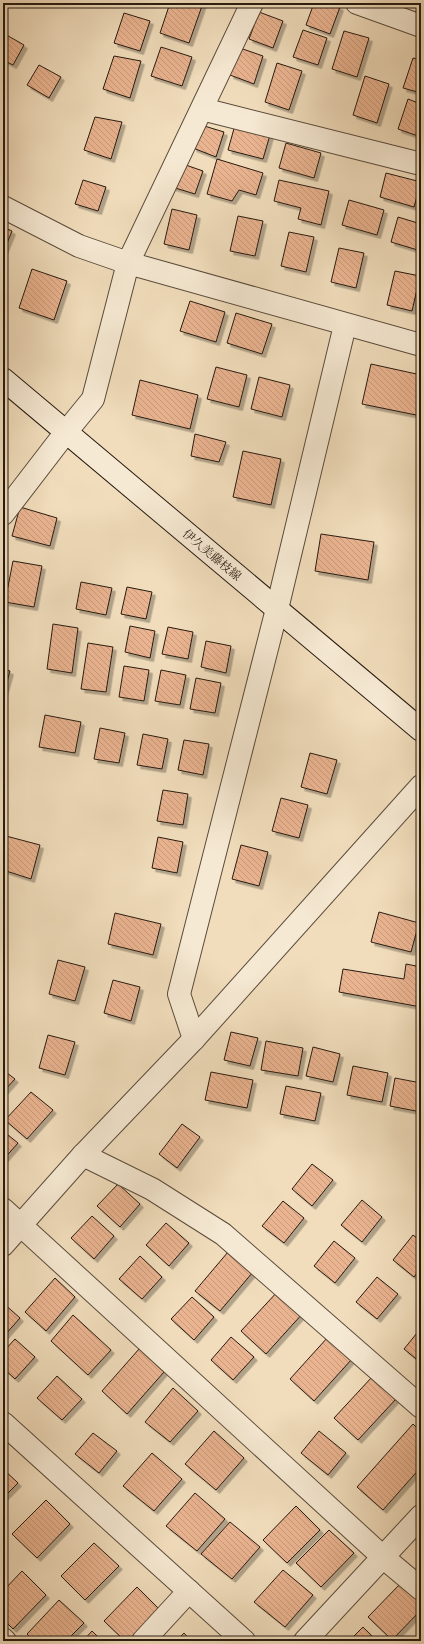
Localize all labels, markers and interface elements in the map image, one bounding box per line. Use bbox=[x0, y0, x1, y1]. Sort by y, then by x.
street label: 伊久美藤枝線 bbox=[179, 526, 245, 584]

